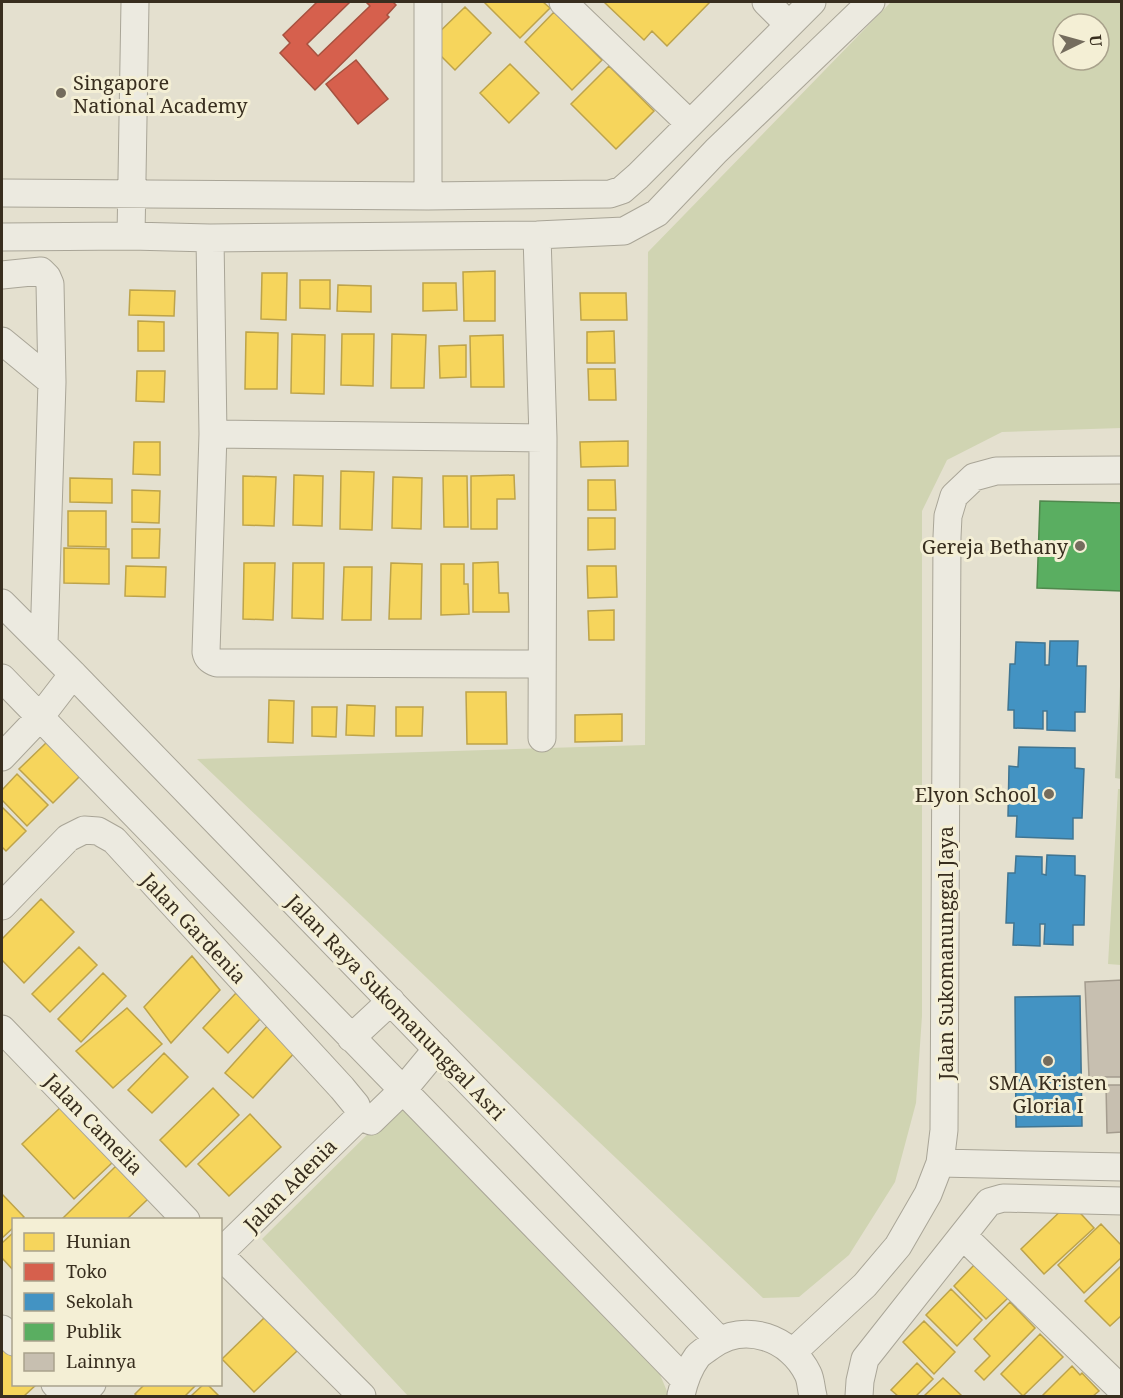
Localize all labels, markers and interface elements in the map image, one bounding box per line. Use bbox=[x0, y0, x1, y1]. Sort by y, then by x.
north arrow bbox=[1051, 12, 1111, 72]
text: U bbox=[1084, 34, 1107, 48]
place label: Singapore National Academy bbox=[73, 69, 248, 119]
marker: Singapore National Academy bbox=[54, 86, 68, 100]
place label: Gereja Bethany bbox=[922, 533, 1069, 560]
marker: Gereja Bethany bbox=[1073, 539, 1087, 553]
place label: Elyon School bbox=[915, 781, 1037, 808]
marker: Elyon School bbox=[1042, 787, 1056, 801]
street label: Jalan Sukomanunggal Jaya bbox=[932, 826, 959, 1081]
street label: Jalan Gardenia bbox=[135, 866, 252, 989]
street label: Jalan Raya Sukomanunggal Asri bbox=[280, 888, 512, 1126]
marker: SMA Kristen Gloria I bbox=[1041, 1054, 1055, 1068]
street label: Jalan Camelia bbox=[38, 1067, 149, 1180]
place label: SMA Kristen Gloria I bbox=[989, 1069, 1107, 1119]
street label: Jalan Adenia bbox=[237, 1133, 342, 1238]
legend bbox=[12, 1218, 222, 1386]
text: Hunian bbox=[66, 1229, 131, 1253]
text: Toko bbox=[66, 1259, 107, 1283]
text: Sekolah bbox=[66, 1289, 133, 1313]
text: Publik bbox=[66, 1319, 122, 1343]
text: Lainnya bbox=[66, 1349, 136, 1373]

